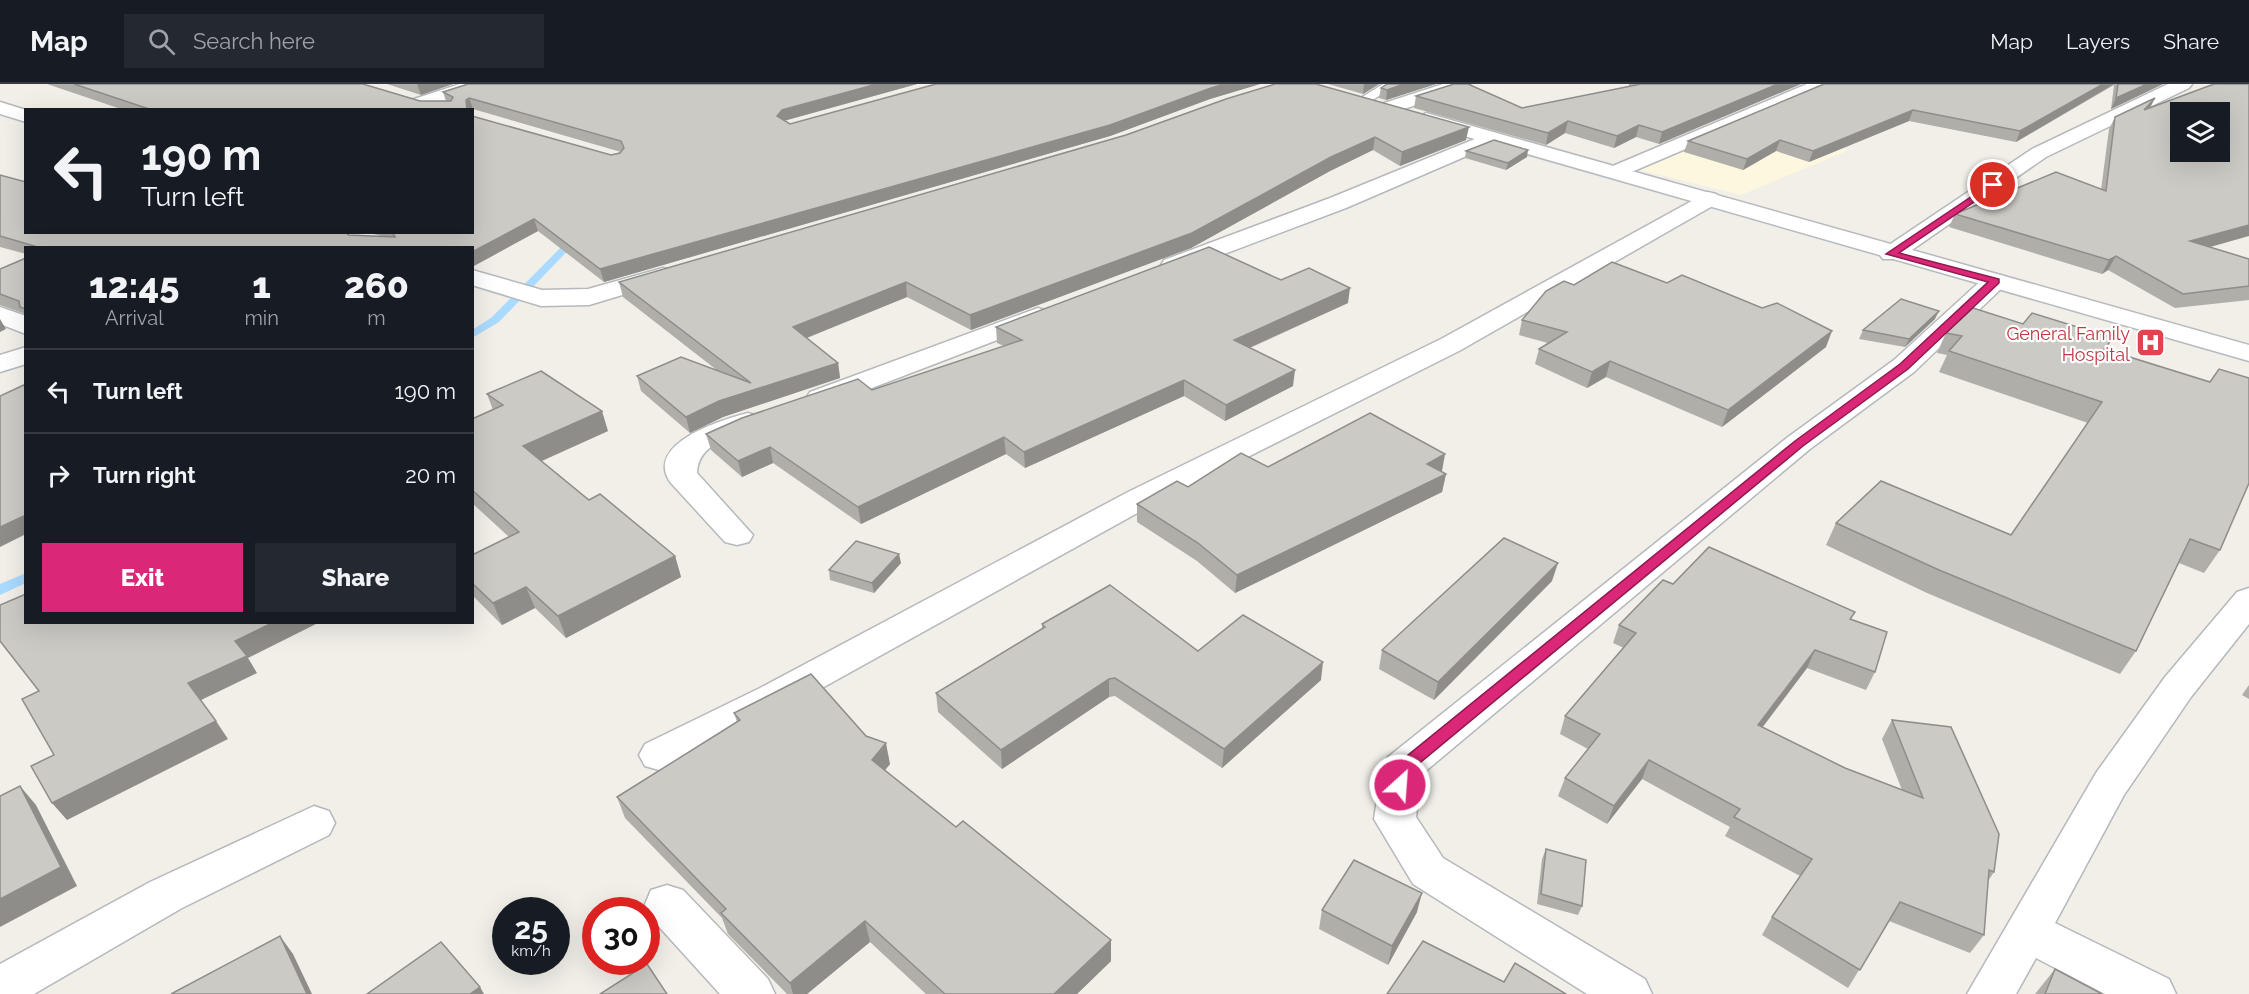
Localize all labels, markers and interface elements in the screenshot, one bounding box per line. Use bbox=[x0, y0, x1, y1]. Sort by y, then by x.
search box bbox=[124, 14, 544, 68]
text: Map bbox=[30, 25, 88, 58]
icon: search bbox=[145, 25, 178, 58]
text: Search here bbox=[193, 28, 315, 54]
text: Map bbox=[1990, 29, 2033, 54]
text: Layers bbox=[2066, 29, 2130, 54]
text: Share bbox=[2163, 29, 2219, 54]
map controls bbox=[2170, 102, 2230, 162]
button: layers bbox=[2170, 102, 2230, 162]
text: 190 m bbox=[141, 131, 261, 180]
icon: left bbox=[42, 132, 120, 210]
pin bbox=[1967, 159, 2018, 210]
icon: arrive bbox=[1976, 168, 2009, 201]
text: Turn left bbox=[141, 181, 244, 212]
text: 12:45 bbox=[89, 264, 179, 306]
text: 1 bbox=[252, 264, 271, 306]
text: 260 bbox=[344, 264, 409, 306]
text: Arrival bbox=[105, 306, 164, 330]
text: min bbox=[244, 306, 279, 330]
text: m bbox=[367, 306, 386, 330]
place label: General Family Hospital bbox=[2006, 323, 2130, 365]
hospital icon: General Family Hospital bbox=[2135, 327, 2167, 359]
icon: left bbox=[42, 375, 75, 408]
text: Turn left bbox=[93, 378, 183, 404]
text: 190 m bbox=[394, 378, 456, 404]
icon: right bbox=[42, 459, 75, 492]
text: Turn right bbox=[93, 462, 196, 488]
text: 20 m bbox=[405, 462, 456, 488]
button: Exit bbox=[42, 543, 243, 612]
button: Share bbox=[255, 543, 456, 612]
position arrow bbox=[1368, 753, 1432, 817]
speed limit sign: 30 bbox=[582, 897, 660, 975]
text: 25 bbox=[514, 911, 548, 946]
text: km/h bbox=[511, 942, 551, 960]

